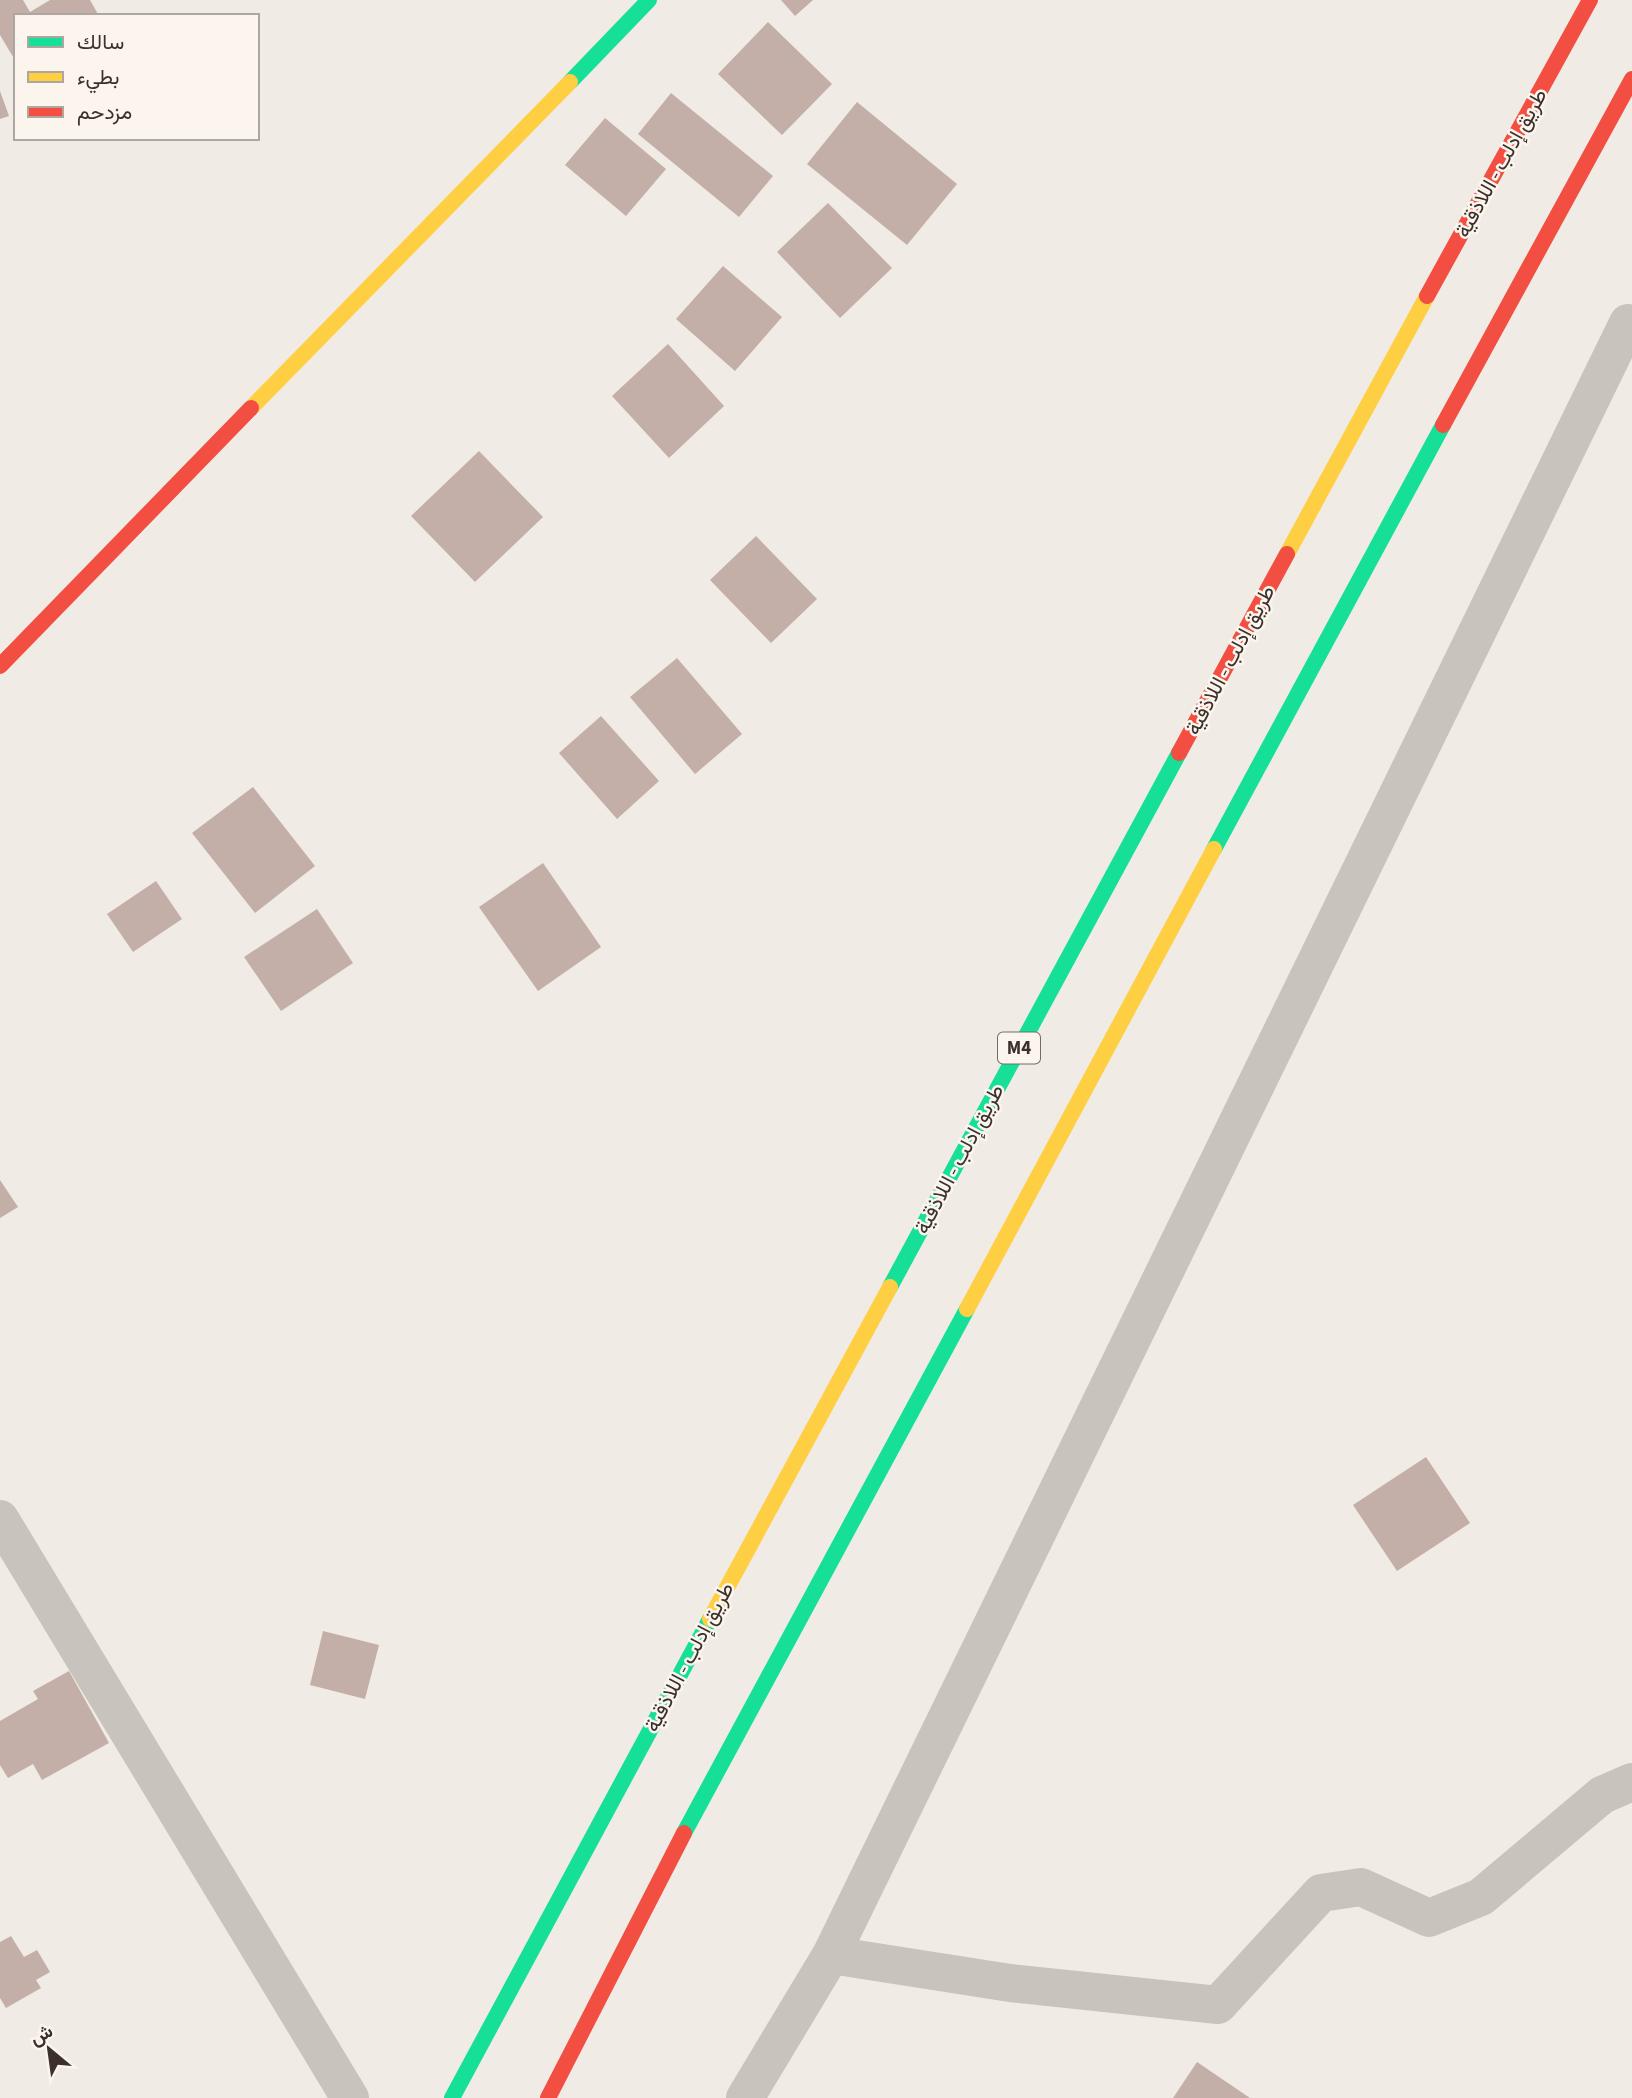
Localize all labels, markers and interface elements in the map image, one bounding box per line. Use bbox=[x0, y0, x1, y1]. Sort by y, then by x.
legend bbox=[14, 14, 259, 140]
text: سالك bbox=[77, 27, 124, 57]
text: بطيء bbox=[77, 62, 120, 94]
street label: طريق إدلب - اللاذقية bbox=[1448, 83, 1554, 243]
text: مزدحم bbox=[77, 97, 132, 127]
street label: طريق إدلب - اللاذقية bbox=[1178, 580, 1282, 740]
road number: M4 bbox=[998, 1032, 1040, 1064]
street label: طريق إدلب - اللاذقية bbox=[907, 1079, 1011, 1239]
street label: طريق إدلب - اللاذقية bbox=[637, 1577, 741, 1737]
north arrow bbox=[14, 2014, 84, 2084]
text: ش bbox=[25, 2018, 58, 2053]

